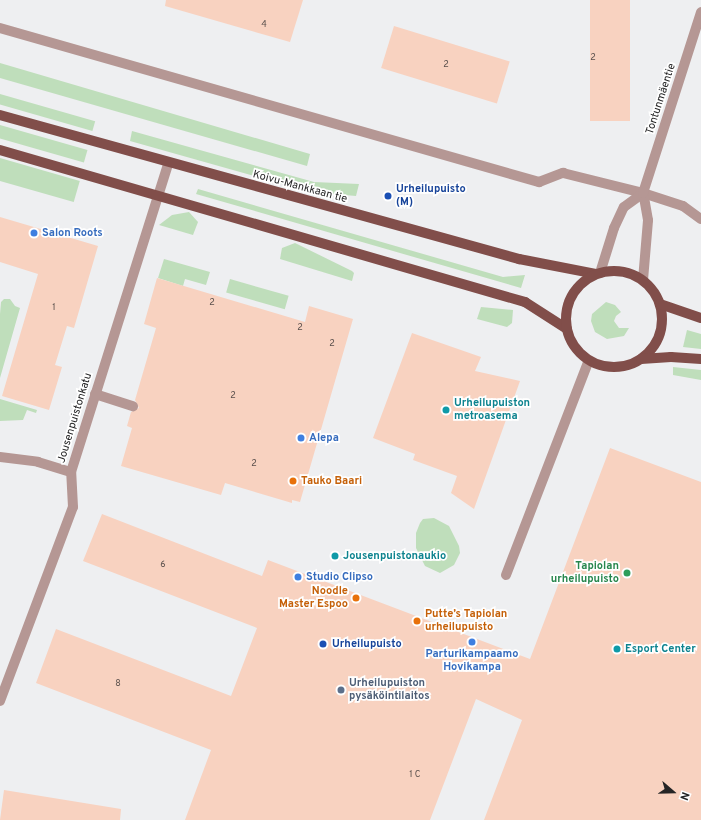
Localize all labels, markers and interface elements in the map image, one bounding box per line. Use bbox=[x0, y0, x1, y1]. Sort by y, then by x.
house number: 4 bbox=[261, 20, 267, 30]
house number: 2 bbox=[590, 53, 596, 63]
house number: 2 bbox=[443, 60, 449, 70]
street label: Tontunmäentie bbox=[643, 62, 679, 136]
street label: Koivu-Mankkaan tie bbox=[251, 168, 349, 206]
place label: Urheilupuisto (M) bbox=[396, 183, 466, 209]
marker: Urheilupuisto (M) bbox=[383, 191, 393, 201]
place label: Salon Roots bbox=[42, 226, 103, 240]
marker: Salon Roots bbox=[29, 228, 39, 238]
house number: 2 bbox=[209, 298, 215, 308]
house number: 1 bbox=[52, 303, 56, 313]
house number: 2 bbox=[297, 323, 303, 333]
house number: 2 bbox=[329, 339, 335, 349]
street label: Jousenpuistonkatu bbox=[55, 371, 95, 465]
house number: 2 bbox=[230, 391, 236, 401]
place label: Urheilupuiston metroasema bbox=[454, 397, 530, 423]
marker: Urheilupuiston metroasema bbox=[441, 405, 451, 415]
place label: Alepa bbox=[309, 431, 339, 445]
marker: Alepa bbox=[296, 433, 306, 443]
house number: 2 bbox=[251, 459, 257, 469]
place label: Tauko Baari bbox=[301, 474, 362, 488]
marker: Tauko Baari bbox=[288, 476, 298, 486]
place label: Jousenpuistonaukio bbox=[343, 549, 446, 563]
marker: Jousenpuistonaukio bbox=[330, 551, 340, 561]
house number: 6 bbox=[160, 560, 166, 570]
place label: Tapiolan urheilupuisto bbox=[551, 560, 619, 586]
marker: Tapiolan urheilupuisto bbox=[622, 568, 632, 578]
place label: Studio Clipso bbox=[306, 570, 373, 584]
marker: Studio Clipso bbox=[293, 572, 303, 582]
place label: Noodle Master Espoo bbox=[279, 585, 348, 611]
marker: Noodle Master Espoo bbox=[351, 593, 361, 603]
place label: Putte’s Tapiolan urheilupuisto bbox=[425, 608, 507, 634]
marker: Putte’s Tapiolan urheilupuisto bbox=[412, 616, 422, 626]
place label: Urheilupuisto bbox=[332, 637, 402, 651]
marker: Parturikampaamo Hovikampa bbox=[467, 637, 477, 647]
marker: Urheilupuisto bbox=[317, 638, 329, 650]
place label: Esport Center bbox=[625, 642, 696, 656]
marker: Esport Center bbox=[612, 644, 622, 654]
place label: Parturikampaamo Hovikampa bbox=[426, 648, 518, 674]
place label: Urheilupuiston pysäköintilaitos bbox=[349, 677, 430, 703]
house number: 8 bbox=[115, 679, 121, 689]
marker: Urheilupuiston pysäköintilaitos bbox=[336, 685, 346, 695]
house number: 1 C bbox=[409, 770, 421, 780]
north arrow bbox=[653, 772, 693, 812]
text: N bbox=[676, 790, 692, 802]

